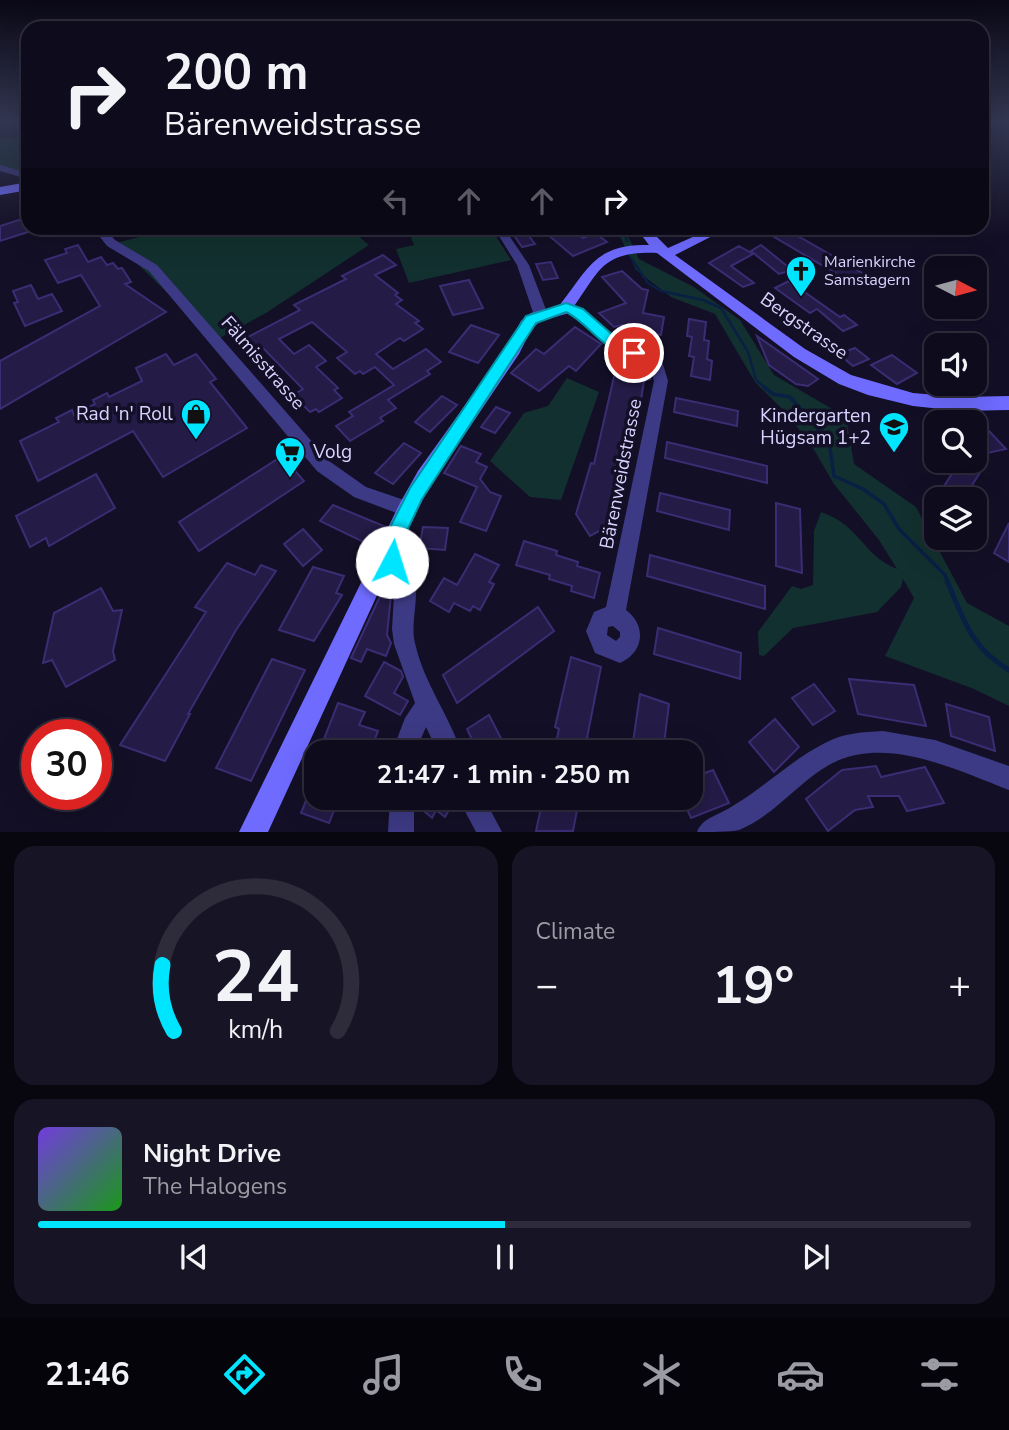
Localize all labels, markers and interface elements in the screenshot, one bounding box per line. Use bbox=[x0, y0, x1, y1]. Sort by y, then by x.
text: 200 m bbox=[164, 39, 308, 106]
icon: right bbox=[49, 49, 140, 140]
text: Bärenweidstrasse bbox=[164, 103, 421, 146]
icon: left bbox=[377, 182, 415, 220]
icon: ahead bbox=[450, 182, 488, 220]
icon: ahead bbox=[523, 182, 561, 220]
icon: right bbox=[596, 182, 634, 220]
place label: Marienkirche Samstagern bbox=[824, 251, 916, 291]
church icon: Marienkirche Samstagern bbox=[784, 254, 818, 298]
north arrow bbox=[924, 256, 987, 318]
map controls bbox=[924, 256, 987, 550]
street label: Bergstrasse bbox=[755, 286, 853, 366]
street label: Fälmisstrasse bbox=[215, 311, 311, 415]
pin bbox=[604, 323, 664, 383]
button: sound bbox=[924, 333, 987, 396]
icon: arrive bbox=[615, 334, 653, 372]
shop icon: Rad 'n' Roll bbox=[179, 397, 213, 441]
street label: Bärenweidstrasse bbox=[594, 397, 648, 551]
place label: Rad 'n' Roll bbox=[76, 401, 173, 427]
place label: Kindergarten Hügsam 1+2 bbox=[760, 403, 871, 451]
school or university icon: Kindergarten Hügsam 1+2 bbox=[877, 410, 911, 454]
button: search bbox=[924, 410, 987, 473]
supermarket icon: Volg bbox=[273, 435, 307, 479]
place label: Volg bbox=[312, 439, 352, 465]
button: layers bbox=[924, 487, 987, 550]
position arrow bbox=[355, 525, 429, 599]
speed limit sign: 30 bbox=[21, 719, 112, 810]
text: 21:47 · 1 min · 250 m bbox=[377, 757, 630, 792]
text: Climate bbox=[536, 916, 615, 947]
text: 24 bbox=[212, 928, 299, 1028]
text: 19° bbox=[712, 950, 794, 1021]
text: − bbox=[536, 960, 558, 1011]
text: + bbox=[948, 960, 971, 1011]
text: km/h bbox=[228, 1013, 283, 1047]
text: Night Drive bbox=[143, 1136, 281, 1171]
text: The Halogens bbox=[143, 1171, 287, 1202]
icon: previous bbox=[175, 1238, 213, 1276]
icon: pause bbox=[486, 1238, 524, 1276]
icon: next bbox=[797, 1238, 835, 1276]
icon: directions bbox=[220, 1350, 269, 1399]
icon: music bbox=[359, 1350, 408, 1399]
icon: phone bbox=[498, 1350, 547, 1399]
icon: climate bbox=[637, 1350, 686, 1399]
icon: car bbox=[776, 1350, 825, 1399]
icon: filters bbox=[915, 1350, 964, 1399]
text: 21:46 bbox=[45, 1353, 130, 1396]

